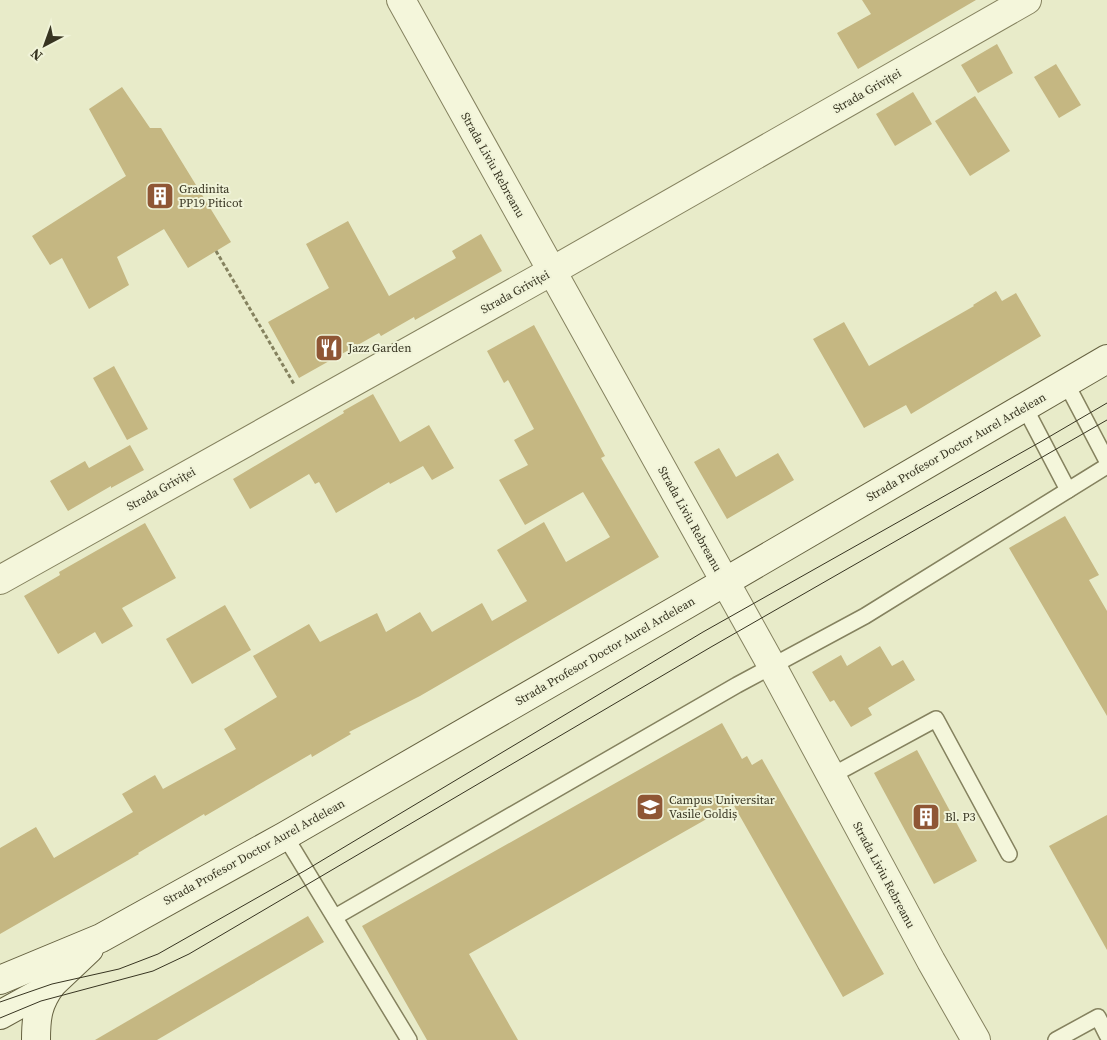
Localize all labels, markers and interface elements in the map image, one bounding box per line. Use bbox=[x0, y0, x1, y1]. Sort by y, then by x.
north arrow bbox=[20, 20, 70, 70]
text: N bbox=[26, 44, 47, 66]
street label: Strada Griviței bbox=[830, 65, 904, 117]
street label: Strada Liviu Rebreanu bbox=[457, 109, 529, 221]
building icon: Gradinita PP19 Piticot bbox=[145, 181, 175, 211]
place label: Gradinita PP19 Piticot bbox=[179, 181, 242, 211]
street label: Strada Griviței bbox=[478, 266, 553, 318]
restaurant icon: Jazz Garden bbox=[314, 333, 344, 363]
place label: Jazz Garden bbox=[347, 340, 411, 356]
street label: Strada Profesor Doctor Aurel Ardelean bbox=[863, 389, 1049, 505]
street label: Strada Griviței bbox=[124, 463, 199, 515]
street label: Strada Liviu Rebreanu bbox=[654, 463, 726, 575]
street label: Strada Profesor Doctor Aurel Ardelean bbox=[512, 593, 698, 709]
school or university icon: Campus Universitar Vasile Goldiș bbox=[635, 792, 665, 822]
place label: Campus Universitar Vasile Goldiș bbox=[669, 792, 775, 822]
street label: Strada Profesor Doctor Aurel Ardelean bbox=[161, 795, 347, 909]
building icon: Bl. P3 bbox=[911, 802, 941, 832]
place label: Bl. P3 bbox=[945, 809, 975, 825]
street label: Strada Liviu Rebreanu bbox=[849, 819, 919, 931]

